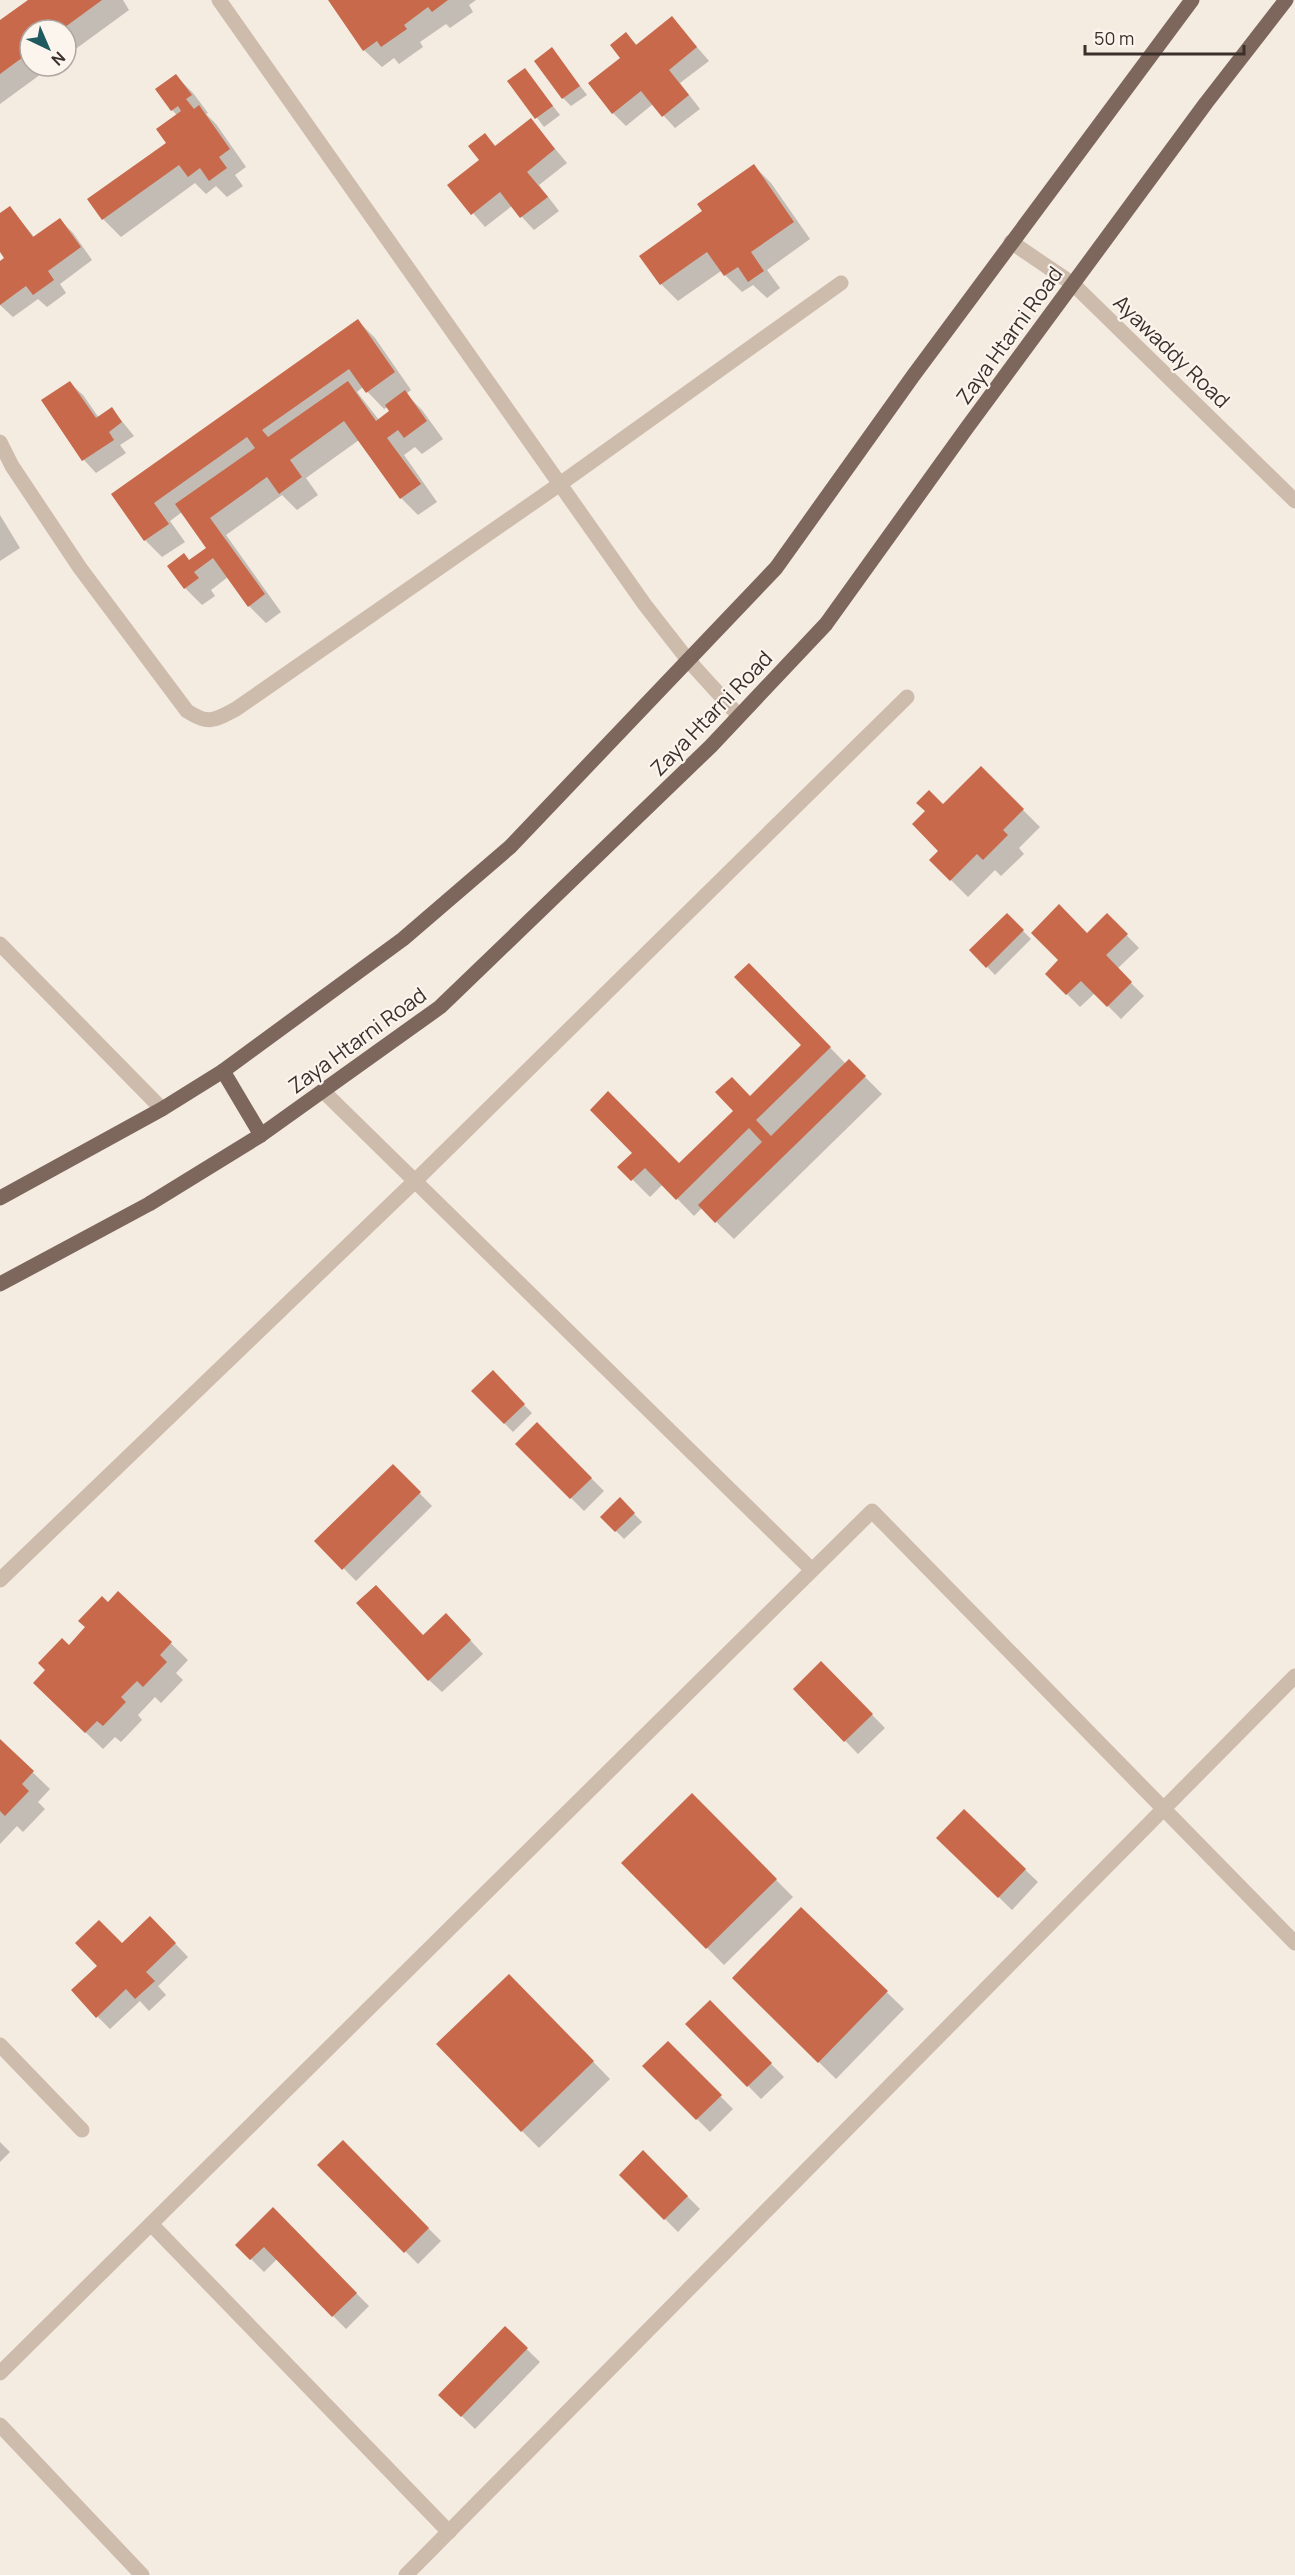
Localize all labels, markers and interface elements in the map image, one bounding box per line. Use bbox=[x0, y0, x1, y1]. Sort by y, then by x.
north arrow bbox=[18, 18, 78, 78]
scale bar bbox=[1085, 18, 1244, 56]
text: 50 m bbox=[1094, 26, 1134, 50]
text: N bbox=[47, 47, 70, 71]
street label: Zaya Htarni Road bbox=[950, 261, 1068, 409]
street label: Ayawaddy Road bbox=[1108, 288, 1236, 414]
street label: Zaya Htarni Road bbox=[644, 644, 778, 782]
street label: Zaya Htarni Road bbox=[283, 981, 431, 1099]

